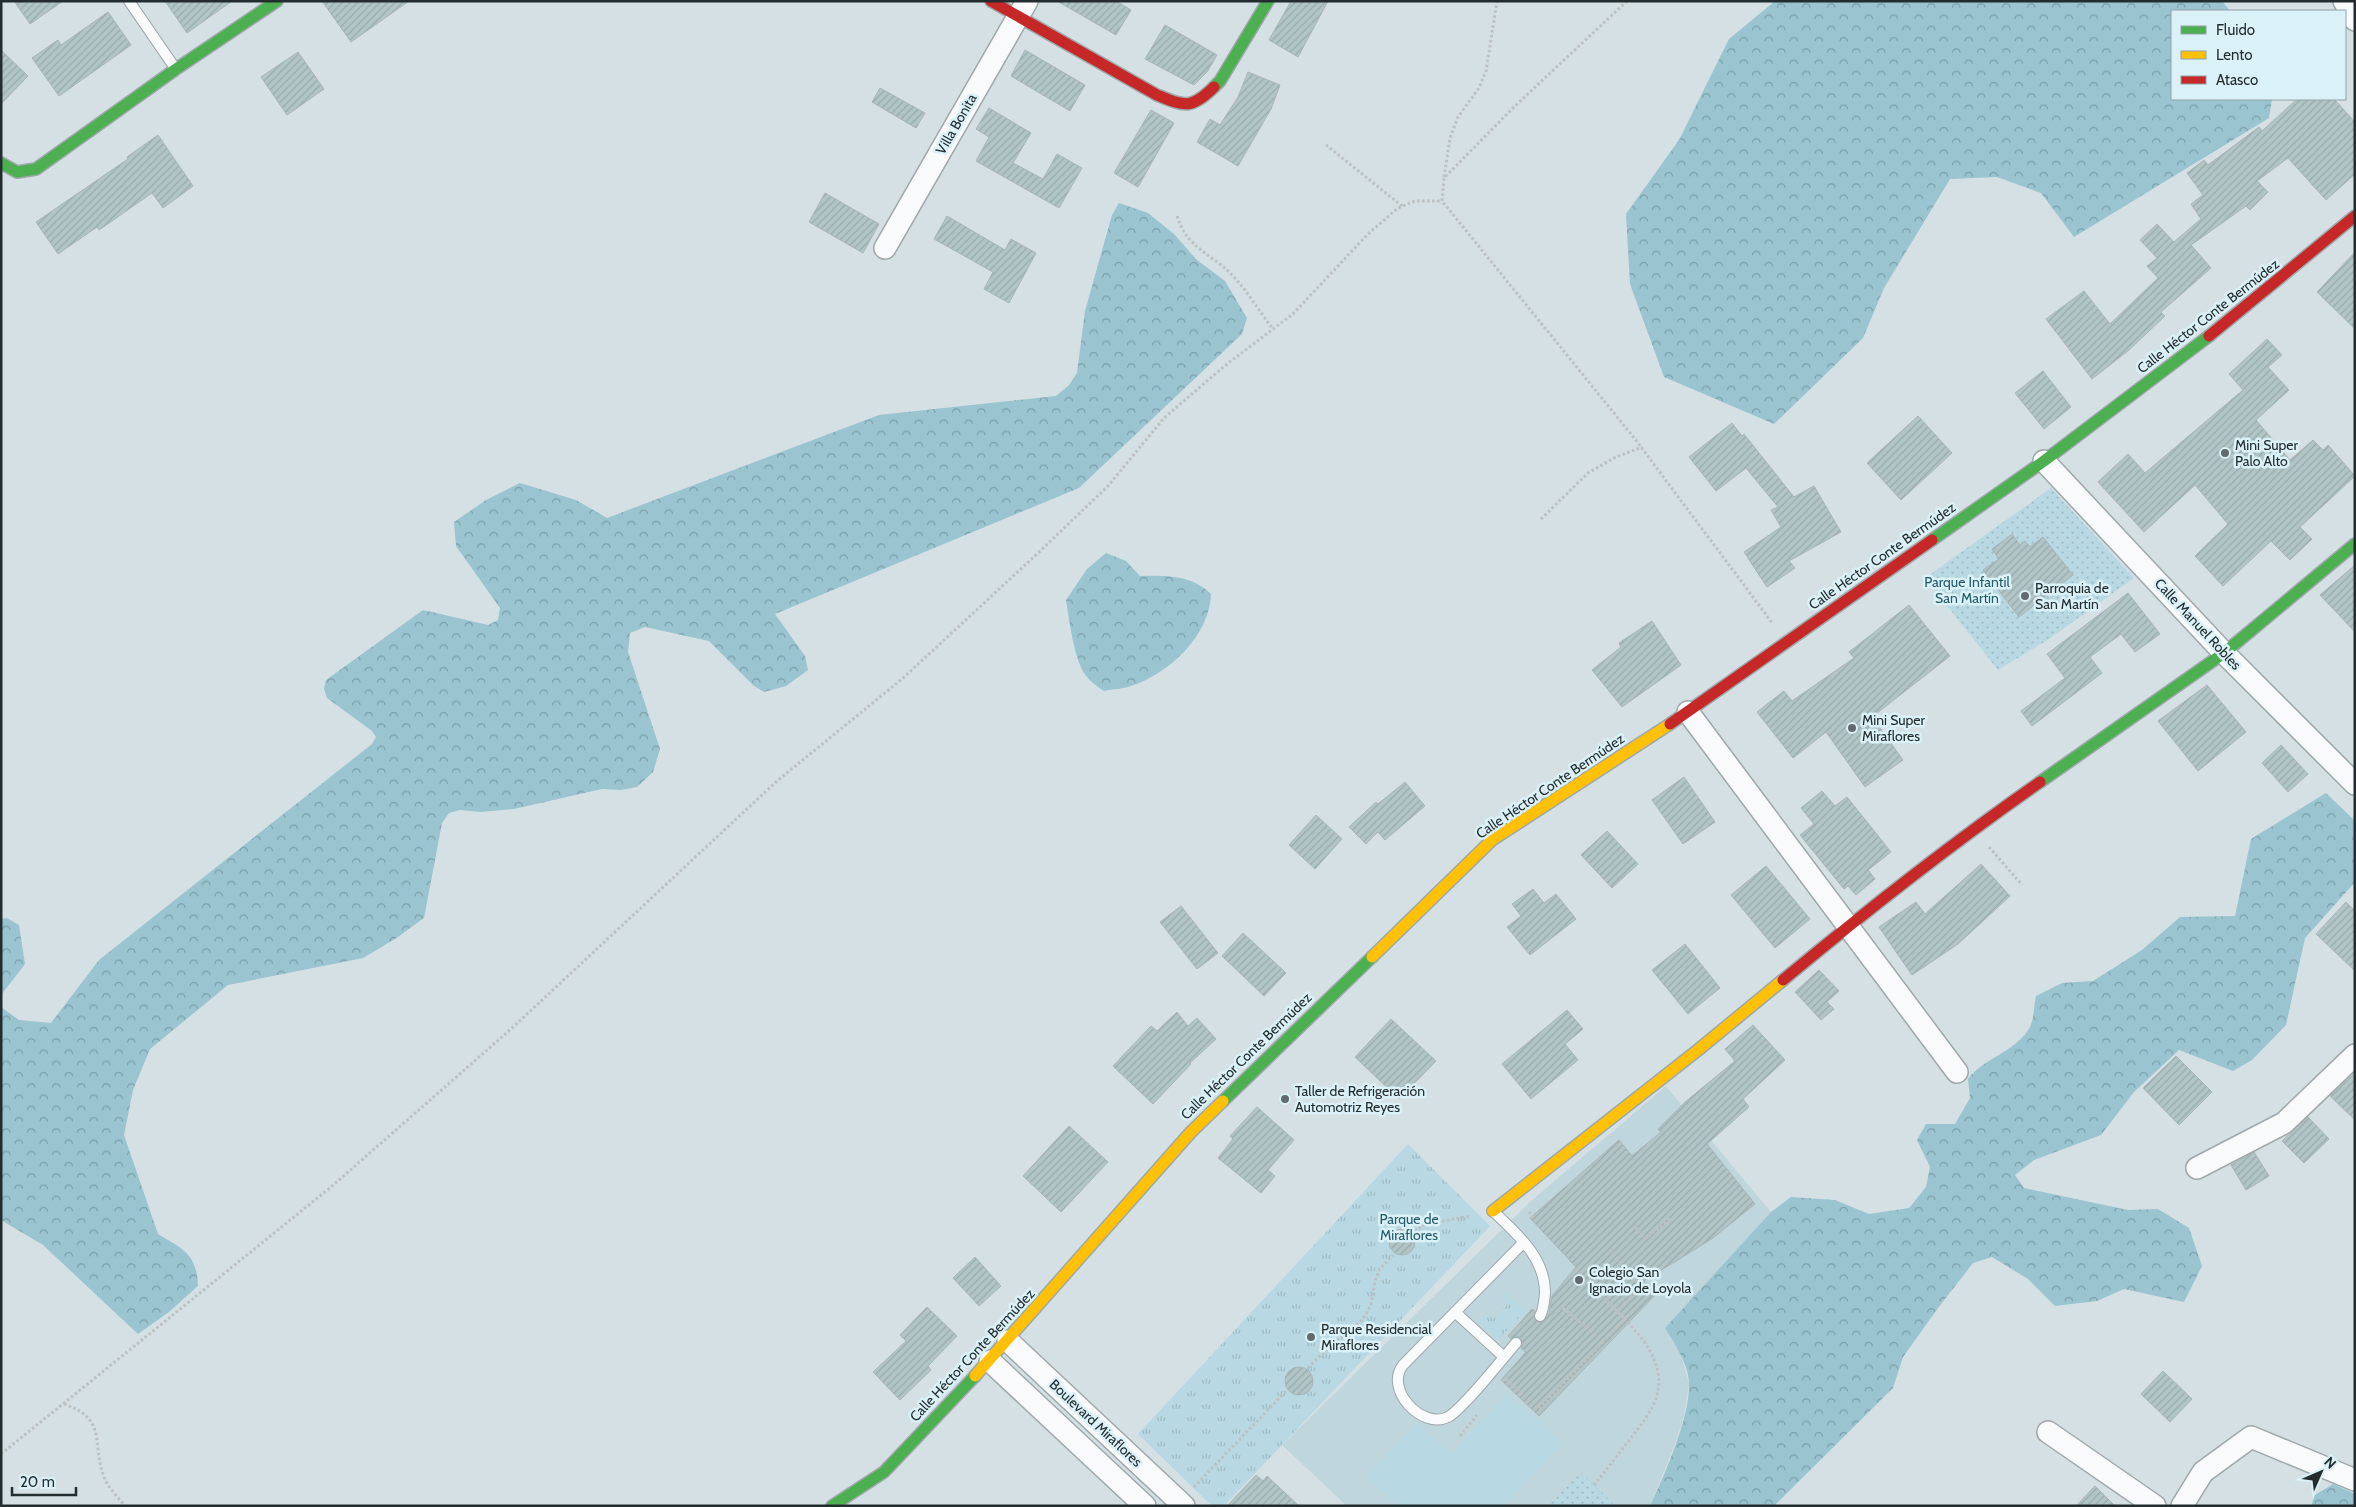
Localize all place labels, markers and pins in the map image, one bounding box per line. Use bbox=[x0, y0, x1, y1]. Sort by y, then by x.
place label: Mini Super Palo Alto bbox=[2235, 436, 2299, 470]
marker: Mini Super Palo Alto bbox=[2219, 447, 2231, 459]
place label: Parroquia de San Martín bbox=[2035, 579, 2109, 613]
marker: Parroquia de San Martín bbox=[2019, 590, 2031, 602]
place label: Mini Super Miraflores bbox=[1862, 711, 1926, 745]
marker: Mini Super Miraflores bbox=[1846, 722, 1858, 734]
place label: Taller de Refrigeración Automotriz Reyes bbox=[1295, 1082, 1425, 1116]
marker: Taller de Refrigeración Automotriz Reyes bbox=[1279, 1093, 1291, 1105]
place label: Colegio San Ignacio de Loyola bbox=[1589, 1263, 1691, 1297]
marker: Colegio San Ignacio de Loyola bbox=[1573, 1274, 1585, 1286]
place label: Parque Residencial Miraflores bbox=[1321, 1320, 1432, 1354]
marker: Parque Residencial Miraflores bbox=[1305, 1331, 1317, 1343]

